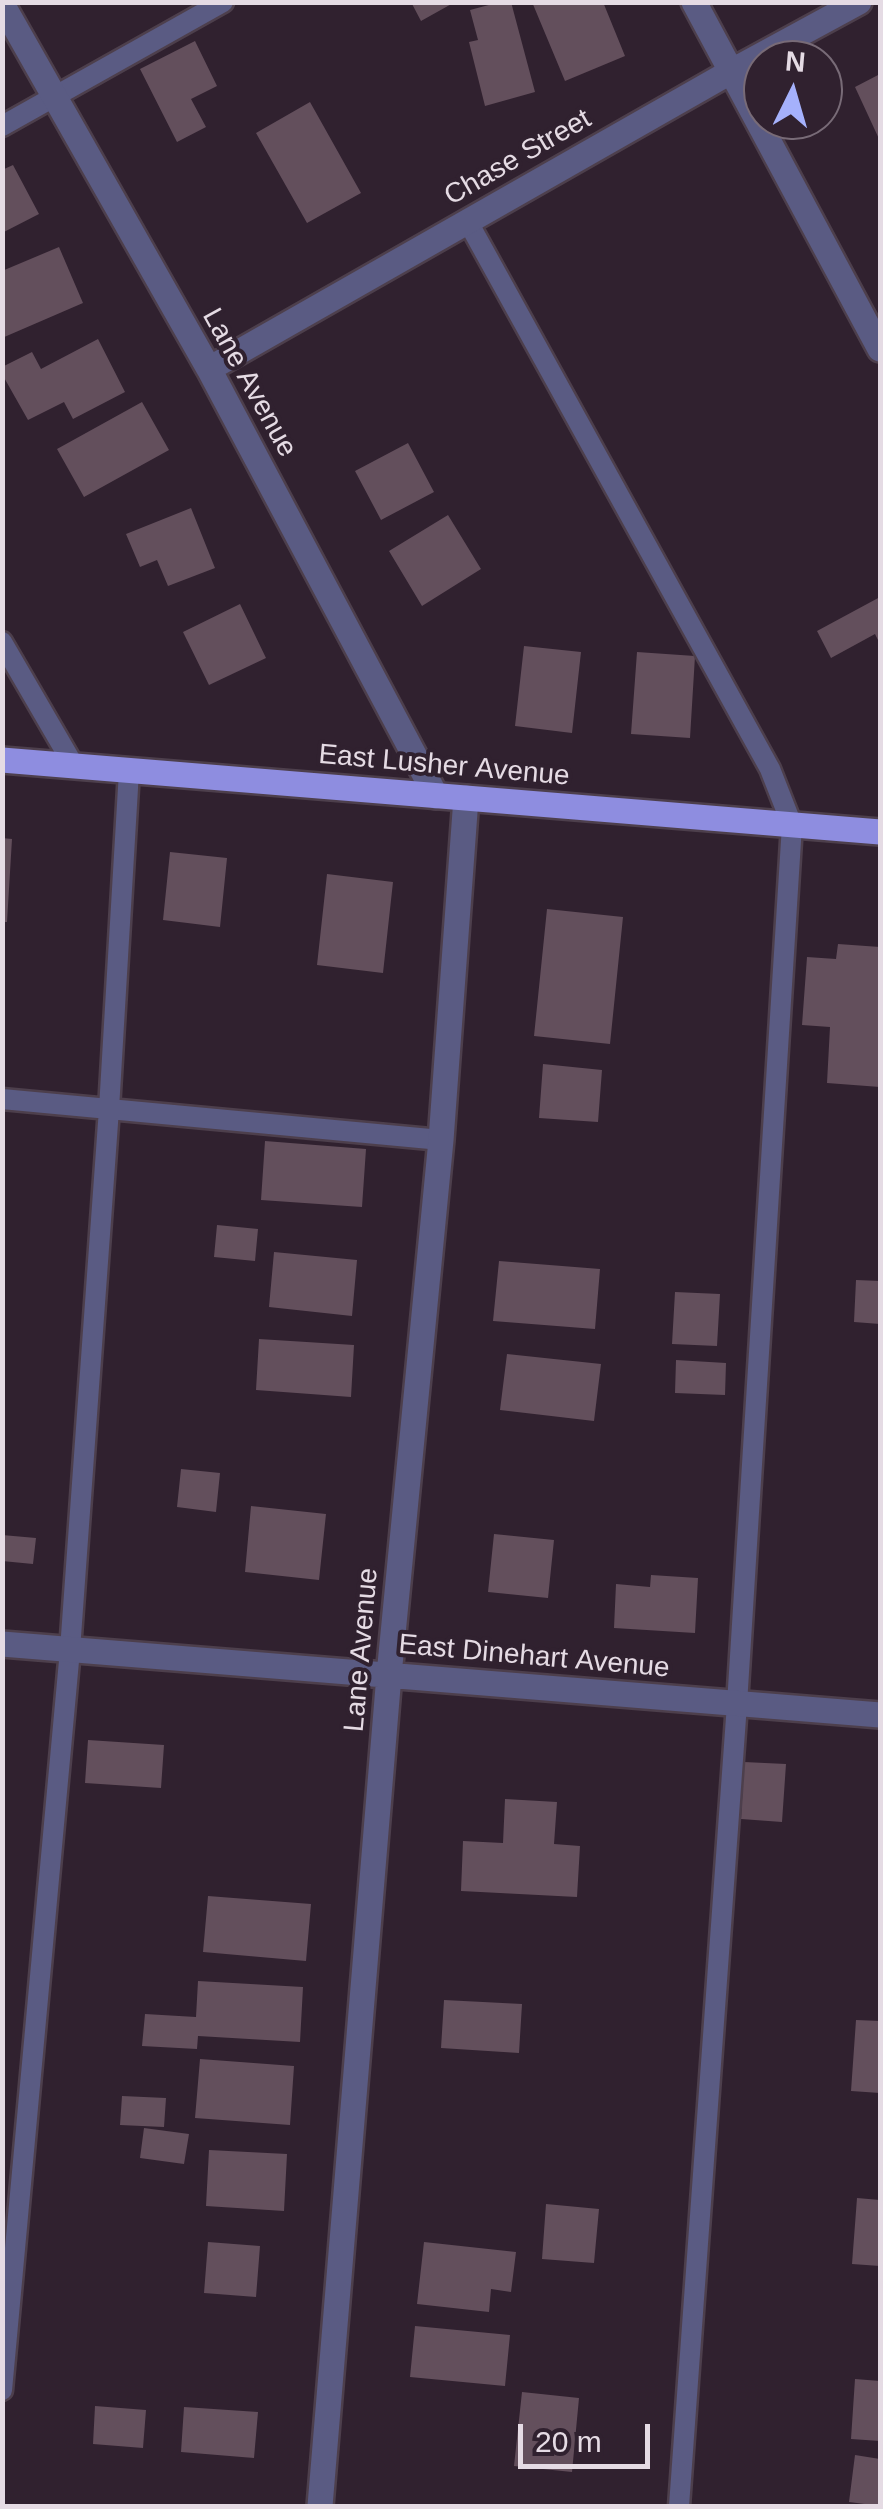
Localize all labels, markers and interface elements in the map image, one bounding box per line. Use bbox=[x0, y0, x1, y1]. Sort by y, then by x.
north arrow bbox=[743, 40, 843, 140]
text: N bbox=[784, 45, 807, 78]
street label: Chase Street bbox=[439, 103, 597, 213]
street label: Lane Avenue bbox=[194, 303, 304, 463]
street label: East Lusher Avenue bbox=[317, 738, 571, 794]
street label: Lane Avenue bbox=[338, 1567, 386, 1733]
street label: East Dinehart Avenue bbox=[397, 1628, 671, 1686]
scale bar bbox=[523, 2404, 656, 2466]
text: 20 m bbox=[535, 2425, 602, 2458]

